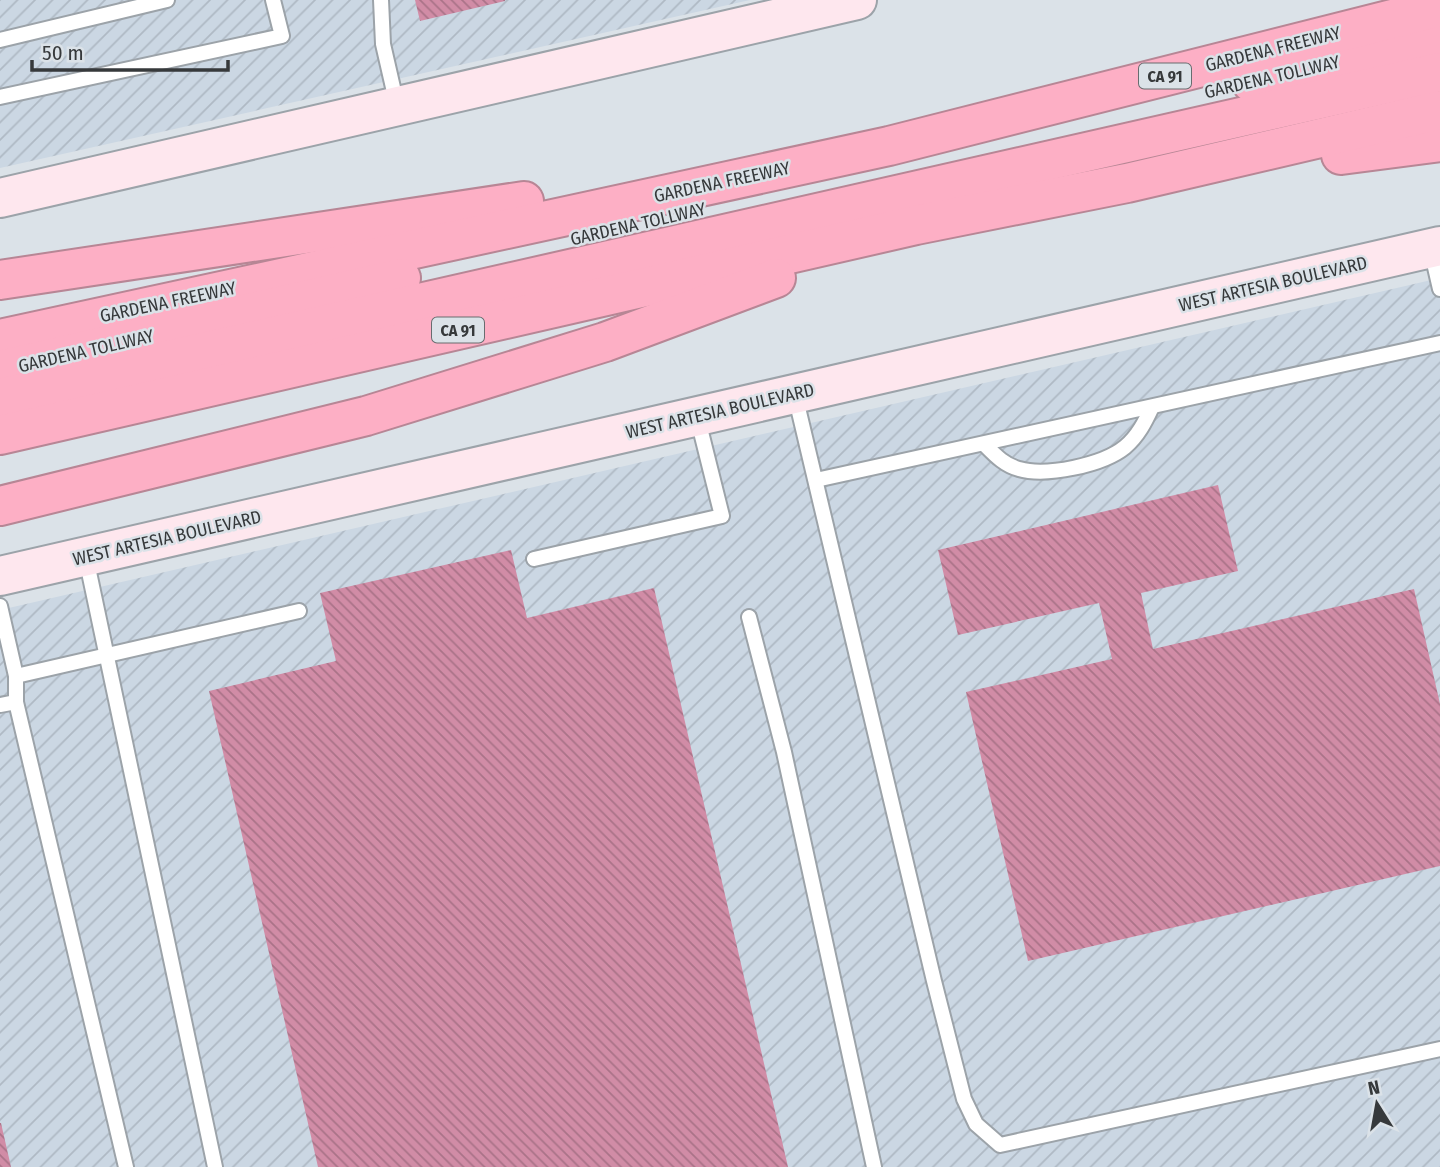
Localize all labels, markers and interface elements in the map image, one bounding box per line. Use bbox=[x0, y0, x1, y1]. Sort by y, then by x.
street label: GARDENA FREEWAY bbox=[1203, 22, 1343, 76]
scale bar bbox=[32, 28, 228, 72]
text: 50 m bbox=[42, 40, 84, 66]
street label: GARDENA TOLLWAY bbox=[1202, 51, 1342, 103]
road number: CA 91 bbox=[1139, 64, 1191, 88]
street label: GARDENA FREEWAY bbox=[652, 157, 792, 207]
street label: GARDENA TOLLWAY bbox=[568, 198, 708, 250]
street label: WEST ARTESIA BOULEVARD bbox=[1177, 252, 1369, 316]
street label: GARDENA FREEWAY bbox=[98, 277, 238, 327]
road number: CA 91 bbox=[432, 318, 484, 342]
street label: GARDENA TOLLWAY bbox=[16, 325, 156, 377]
street label: WEST ARTESIA BOULEVARD bbox=[624, 379, 816, 443]
street label: WEST ARTESIA BOULEVARD bbox=[71, 506, 263, 570]
north arrow bbox=[1342, 1069, 1412, 1139]
text: N bbox=[1366, 1075, 1382, 1100]

